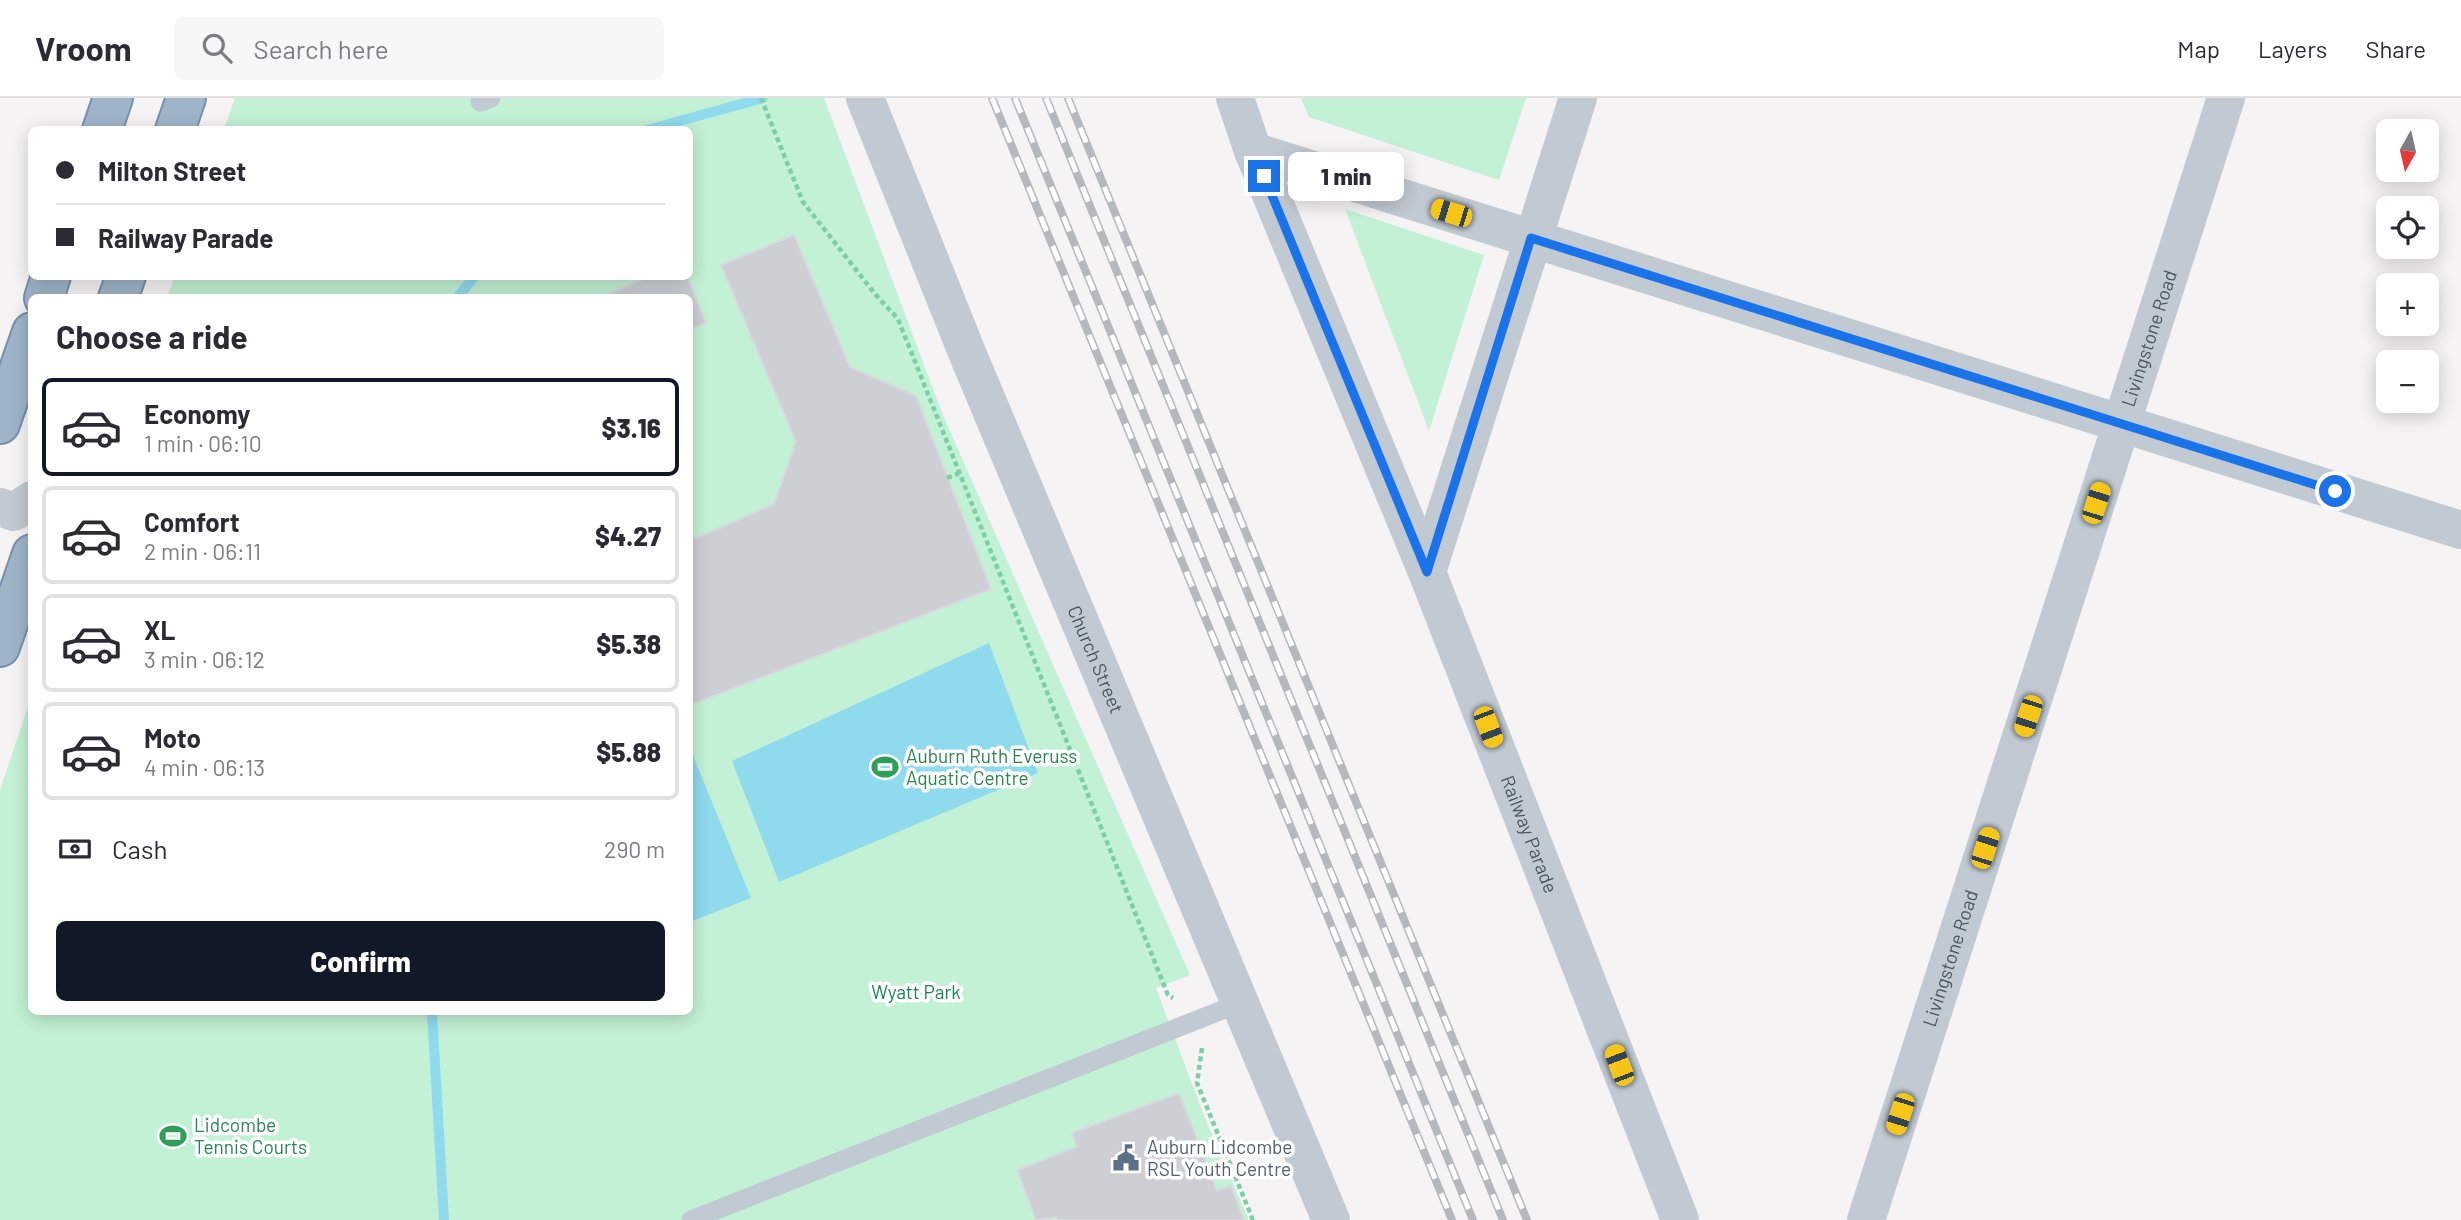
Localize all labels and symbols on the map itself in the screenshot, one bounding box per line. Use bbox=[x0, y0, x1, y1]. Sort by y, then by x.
north arrow bbox=[2376, 119, 2440, 182]
callout: 1 min bbox=[1288, 152, 1404, 200]
route end bbox=[1248, 160, 1280, 192]
car bbox=[1428, 197, 1475, 229]
street label: Livingstone Road bbox=[2116, 267, 2181, 409]
route start bbox=[2319, 475, 2351, 507]
car bbox=[2080, 480, 2113, 526]
street label: Church Street bbox=[1063, 602, 1129, 717]
car bbox=[2012, 693, 2045, 739]
car bbox=[1471, 704, 1506, 750]
place label: Auburn Ruth Everuss Aquatic Centre bbox=[906, 744, 1077, 789]
sports icon: Auburn Ruth Everuss Aquatic Centre bbox=[870, 752, 900, 782]
street label: Railway Parade bbox=[1497, 772, 1563, 896]
car bbox=[1969, 825, 2002, 871]
street label: Livingstone Road bbox=[1917, 887, 1982, 1029]
park label: Wyatt Park bbox=[871, 980, 961, 1003]
car bbox=[1602, 1042, 1637, 1088]
car bbox=[1884, 1091, 1917, 1137]
place label: Lidcombe Tennis Courts bbox=[194, 1113, 307, 1158]
sports icon: Lidcombe Tennis Courts bbox=[158, 1121, 188, 1151]
place label: Auburn Lidcombe RSL Youth Centre bbox=[1147, 1135, 1292, 1180]
public building icon: Auburn Lidcombe RSL Youth Centre bbox=[1111, 1143, 1141, 1173]

